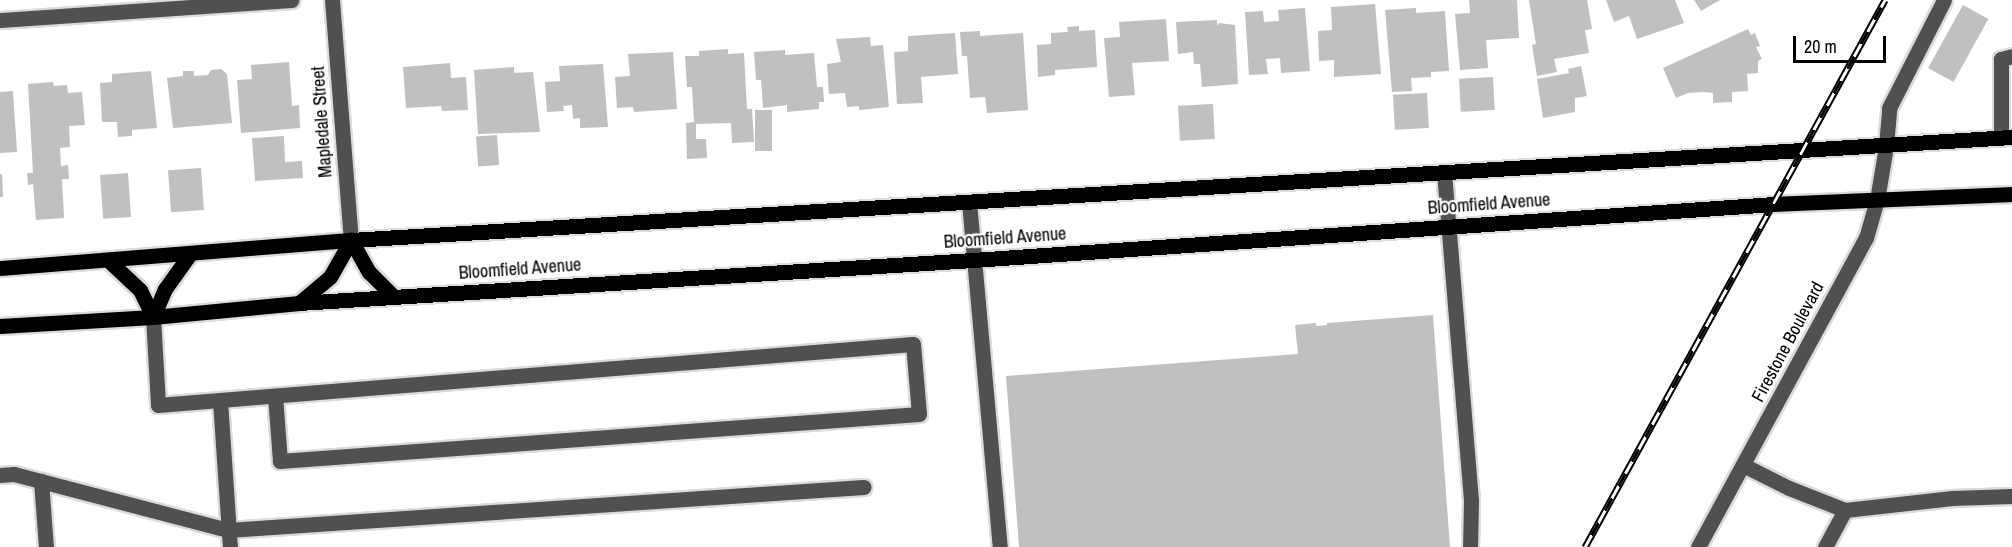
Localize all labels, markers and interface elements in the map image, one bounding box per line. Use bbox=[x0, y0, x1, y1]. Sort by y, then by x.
scale bar bbox=[1796, 24, 1889, 62]
text: 20 m bbox=[1804, 34, 1837, 59]
street label: Mapledale Street bbox=[307, 66, 337, 178]
street label: Bloomfield Avenue bbox=[1427, 189, 1551, 219]
street label: Bloomfield Avenue bbox=[943, 223, 1067, 253]
street label: Bloomfield Avenue bbox=[458, 254, 582, 284]
street label: Firestone Boulevard bbox=[1747, 278, 1829, 406]

